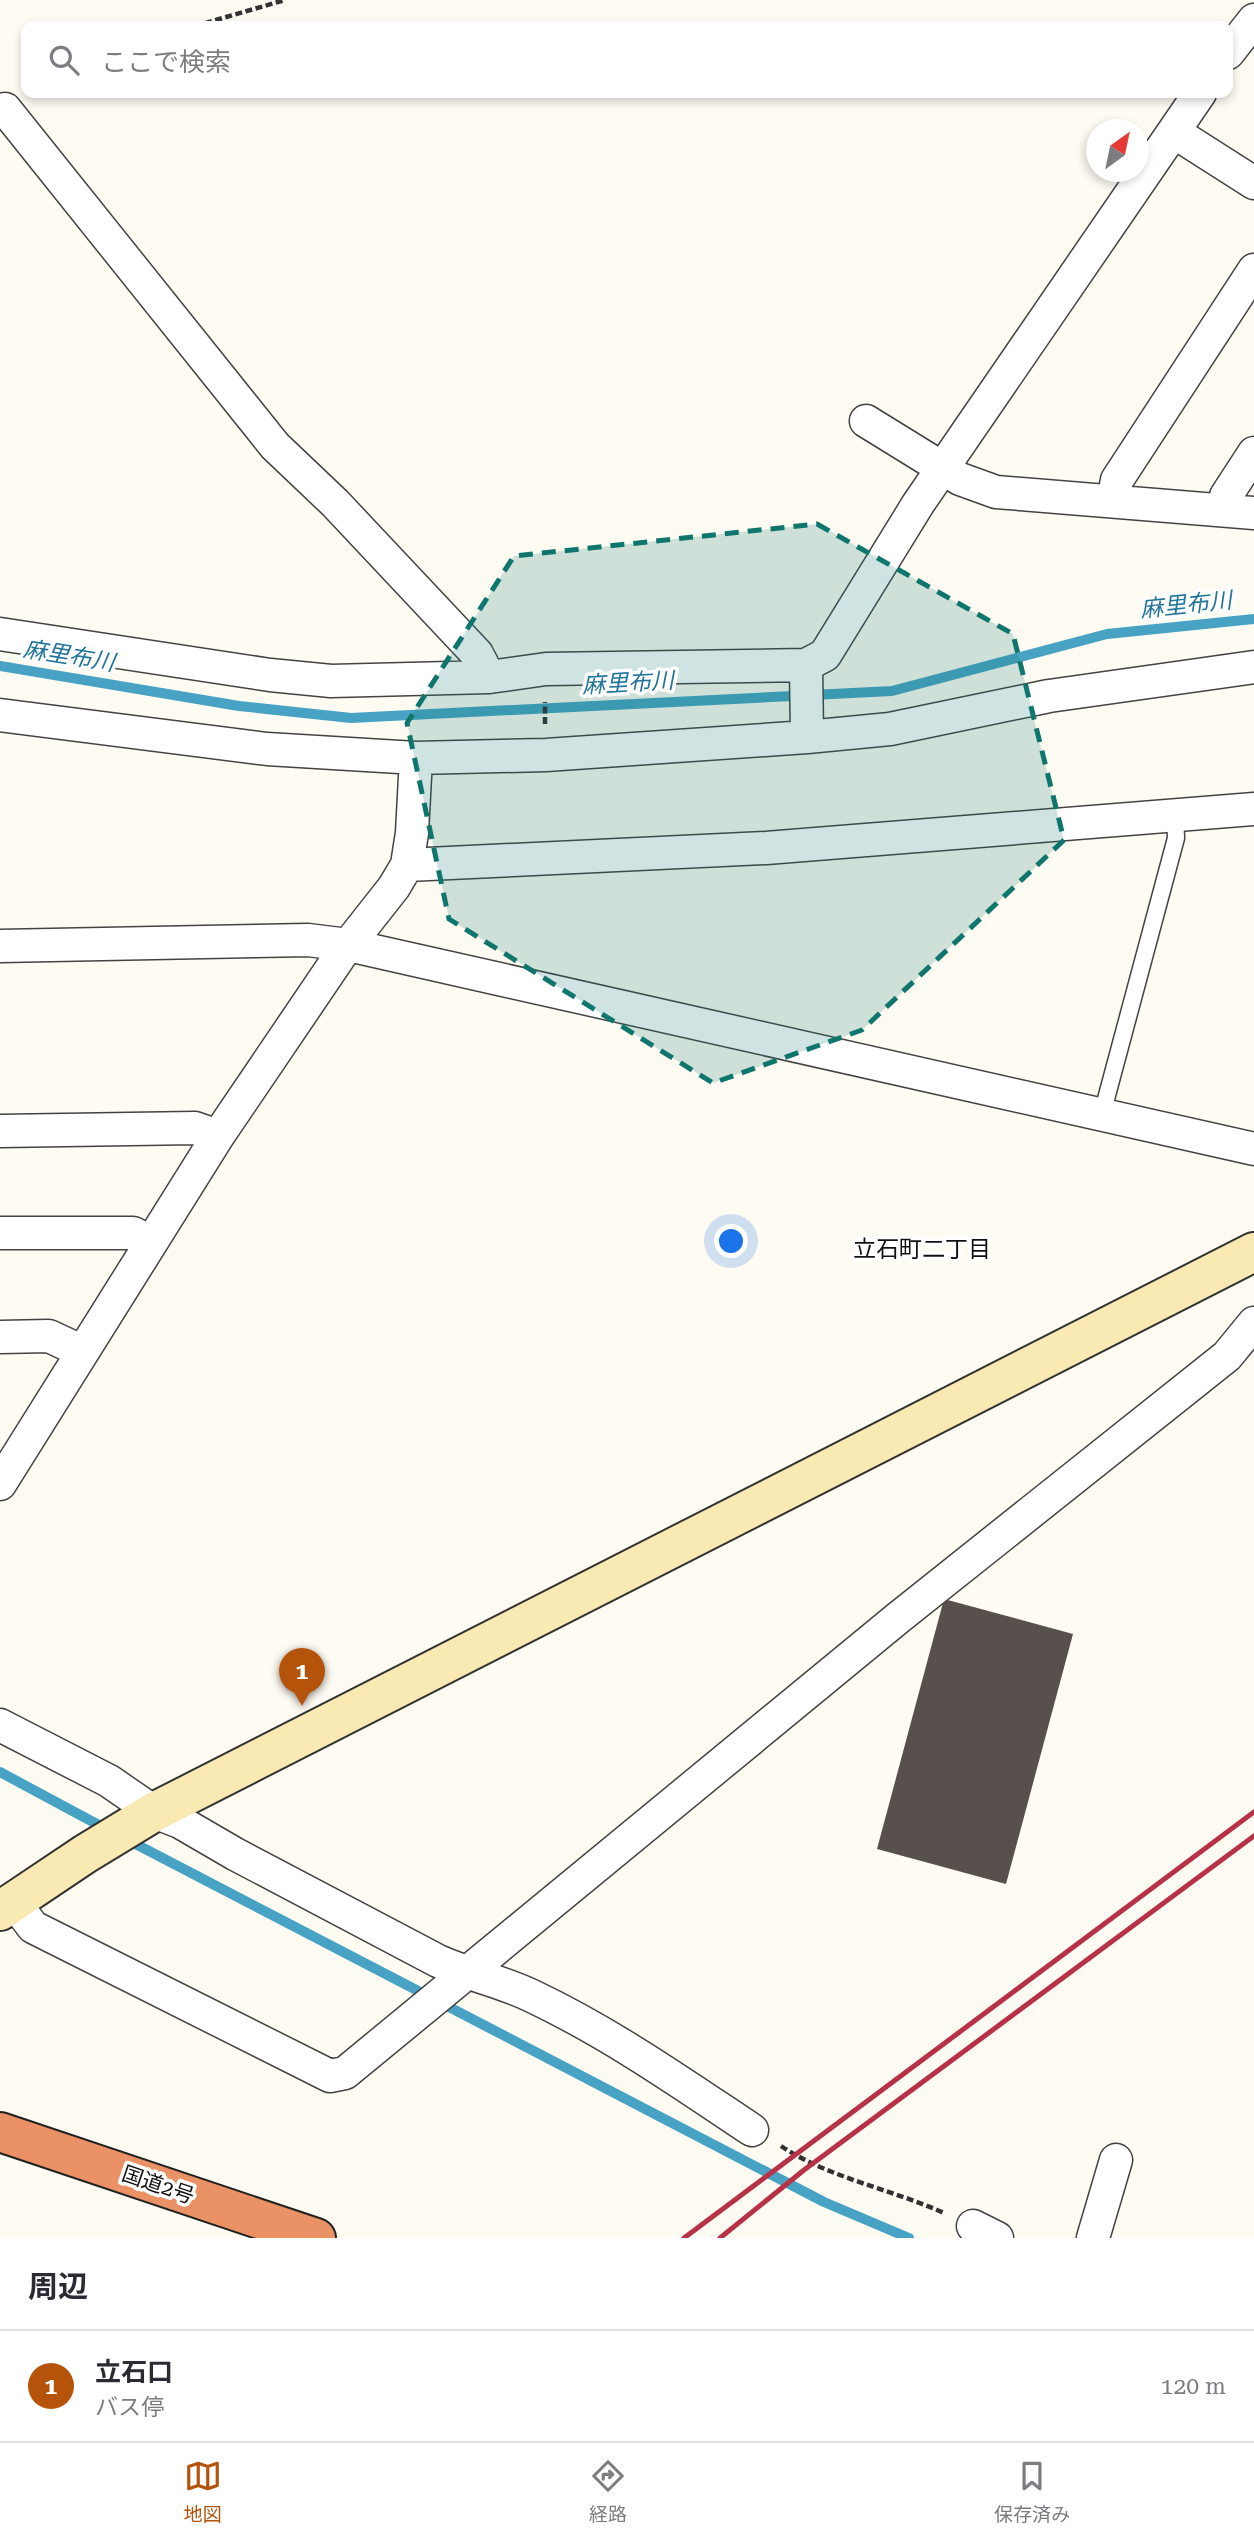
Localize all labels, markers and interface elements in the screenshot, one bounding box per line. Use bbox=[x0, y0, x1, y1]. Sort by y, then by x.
search box bbox=[21, 21, 1233, 98]
icon: search bbox=[45, 41, 83, 79]
text: ここで検索 bbox=[101, 47, 231, 77]
north arrow bbox=[1086, 119, 1149, 182]
water label: 麻里布川 bbox=[1139, 586, 1236, 623]
water label: 麻里布川 bbox=[21, 635, 120, 677]
water label: 麻里布川 bbox=[581, 667, 678, 699]
your location bbox=[714, 1224, 748, 1258]
district label: 立石町二丁目 bbox=[853, 1236, 991, 1263]
pin: 1 bbox=[279, 1648, 325, 1706]
street label: 国道2号 bbox=[119, 2161, 197, 2209]
text: 周辺 bbox=[28, 2269, 88, 2304]
text: 立石口 bbox=[95, 2357, 173, 2387]
text: 1 bbox=[45, 2373, 57, 2400]
text: 120 m bbox=[1161, 2373, 1226, 2400]
text: バス停 bbox=[95, 2394, 164, 2421]
tab: 地図 bbox=[184, 2457, 222, 2526]
tab: 経路 bbox=[589, 2457, 627, 2526]
tab: 保存済み bbox=[994, 2457, 1070, 2526]

